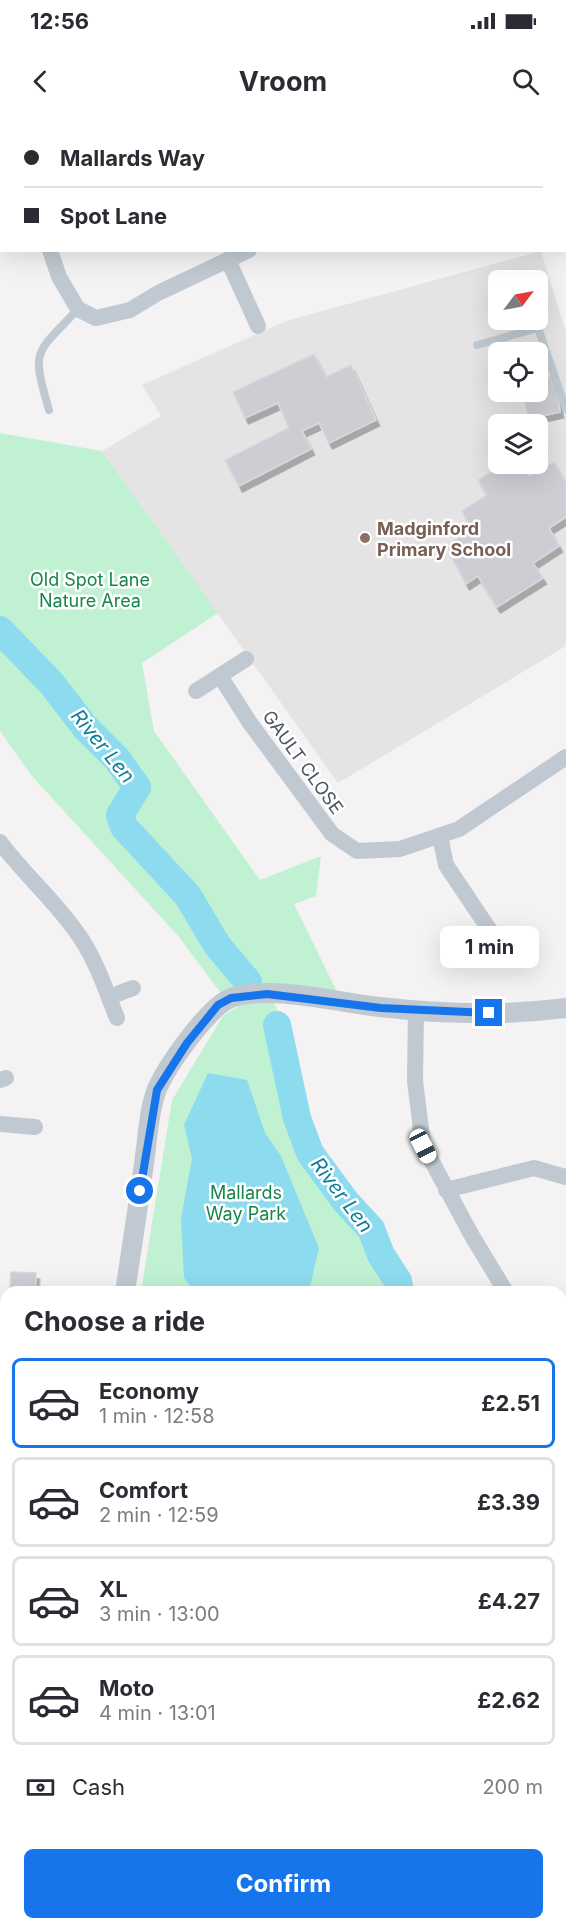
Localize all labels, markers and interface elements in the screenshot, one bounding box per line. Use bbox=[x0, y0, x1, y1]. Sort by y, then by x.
text: 12:56 bbox=[30, 8, 89, 34]
icon: back bbox=[24, 65, 57, 98]
text: Vroom bbox=[239, 65, 327, 98]
icon: search bbox=[509, 65, 542, 98]
text: Mallards Way bbox=[60, 145, 205, 171]
text: Spot Lane bbox=[60, 203, 167, 229]
north arrow bbox=[488, 270, 548, 330]
map controls bbox=[488, 270, 548, 474]
button: locate bbox=[488, 342, 548, 402]
button: layers bbox=[488, 414, 548, 474]
place label: Madginford Primary School bbox=[377, 518, 511, 560]
marker: Madginford Primary School bbox=[358, 531, 372, 545]
park label: Old Spot Lane Nature Area bbox=[30, 569, 150, 611]
water label: River Len bbox=[66, 704, 140, 788]
street label: GAULT CLOSE bbox=[258, 706, 348, 818]
callout: 1 min bbox=[440, 926, 538, 968]
text: 1 min bbox=[465, 935, 514, 959]
route end bbox=[475, 999, 502, 1026]
car bbox=[407, 1126, 439, 1166]
water label: River Len bbox=[306, 1153, 378, 1237]
route start bbox=[126, 1177, 153, 1204]
park label: Mallards Way Park bbox=[206, 1182, 286, 1224]
text: Choose a ride bbox=[24, 1305, 205, 1338]
icon: car bbox=[27, 1376, 81, 1430]
text: Economy bbox=[99, 1378, 199, 1404]
text: £2.51 bbox=[481, 1390, 540, 1416]
text: 1 min · 12:58 bbox=[99, 1404, 215, 1428]
icon: car bbox=[27, 1475, 81, 1529]
text: Comfort bbox=[99, 1477, 188, 1503]
text: £3.39 bbox=[477, 1489, 540, 1515]
text: 2 min · 12:59 bbox=[99, 1503, 219, 1527]
icon: car bbox=[27, 1574, 81, 1628]
text: XL bbox=[99, 1576, 128, 1602]
text: £4.27 bbox=[478, 1588, 540, 1614]
text: 3 min · 13:00 bbox=[99, 1602, 220, 1626]
icon: car bbox=[27, 1673, 81, 1727]
text: Moto bbox=[99, 1675, 154, 1701]
text: £2.62 bbox=[477, 1687, 540, 1713]
text: 4 min · 13:01 bbox=[99, 1701, 216, 1725]
icon: cash bbox=[24, 1771, 57, 1804]
text: Cash bbox=[72, 1774, 125, 1800]
text: 200 m bbox=[482, 1775, 543, 1799]
button: Confirm bbox=[24, 1849, 543, 1918]

